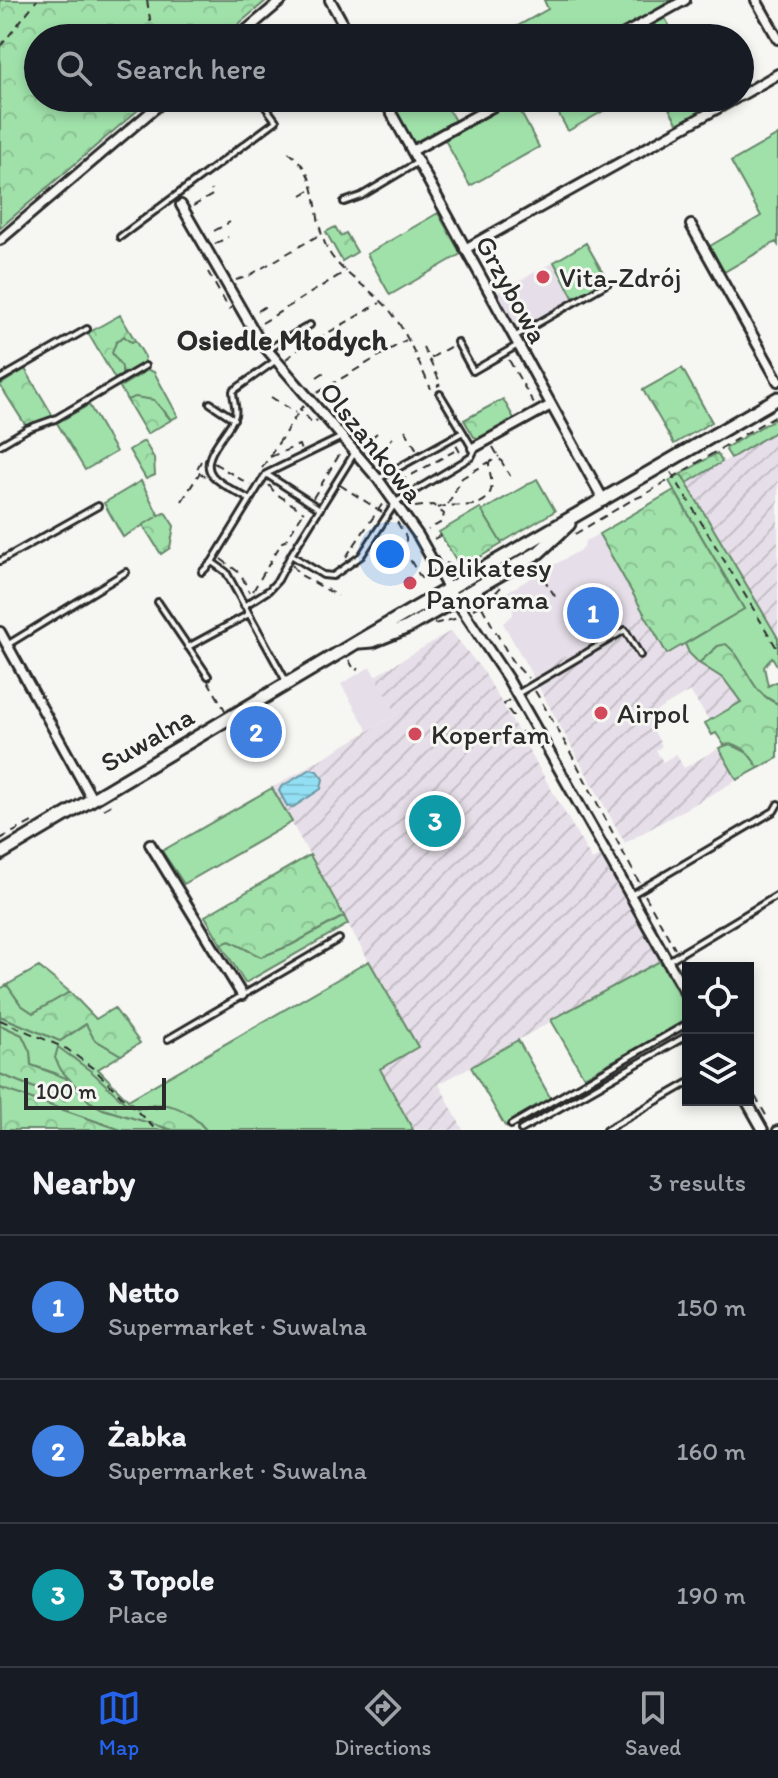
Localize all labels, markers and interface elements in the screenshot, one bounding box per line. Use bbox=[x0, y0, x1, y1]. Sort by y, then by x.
search box bbox=[24, 24, 754, 112]
icon: search bbox=[52, 46, 96, 90]
text: Search here bbox=[116, 50, 266, 87]
street label: Grzybowa bbox=[468, 229, 556, 349]
place label: Vita-Zdrój bbox=[559, 260, 681, 294]
marker: Vita-Zdrój bbox=[534, 268, 552, 286]
district label: Osiedle Młodych bbox=[176, 321, 388, 358]
street label: Olszankowa bbox=[313, 374, 432, 510]
your location bbox=[370, 534, 410, 574]
place label: Delikatesy Panorama bbox=[426, 550, 551, 616]
marker: Delikatesy Panorama bbox=[401, 574, 419, 592]
pin: 1 bbox=[567, 583, 619, 643]
place label: Airpol bbox=[617, 696, 689, 730]
street label: Suwalna bbox=[94, 698, 200, 779]
pin: 2 bbox=[230, 702, 282, 762]
marker: Airpol bbox=[592, 704, 610, 722]
place label: Koperfam bbox=[431, 717, 551, 751]
marker: Koperfam bbox=[406, 725, 424, 743]
pin: 3 bbox=[409, 791, 461, 851]
map controls bbox=[682, 962, 754, 1106]
button: locate bbox=[682, 962, 754, 1034]
button: layers bbox=[682, 1034, 754, 1106]
scale bar bbox=[24, 1074, 166, 1110]
text: 100 m bbox=[36, 1078, 97, 1105]
text: Nearby bbox=[32, 1162, 135, 1203]
text: 3 results bbox=[649, 1166, 746, 1198]
text: Netto bbox=[108, 1273, 179, 1310]
text: 1 bbox=[52, 1291, 64, 1323]
text: 150 m bbox=[677, 1291, 746, 1323]
text: Supermarket · Suwalna bbox=[108, 1310, 367, 1342]
text: Żabka bbox=[108, 1417, 186, 1454]
text: 2 bbox=[51, 1435, 65, 1467]
text: 160 m bbox=[676, 1435, 746, 1467]
text: Supermarket · Suwalna bbox=[108, 1454, 367, 1486]
text: 3 Topole bbox=[108, 1561, 214, 1598]
text: 3 bbox=[51, 1579, 65, 1611]
text: 190 m bbox=[677, 1579, 746, 1611]
text: Place bbox=[108, 1598, 168, 1630]
tab: Map bbox=[97, 1686, 141, 1761]
tab: Directions bbox=[335, 1686, 431, 1761]
tab: Saved bbox=[625, 1686, 681, 1761]

